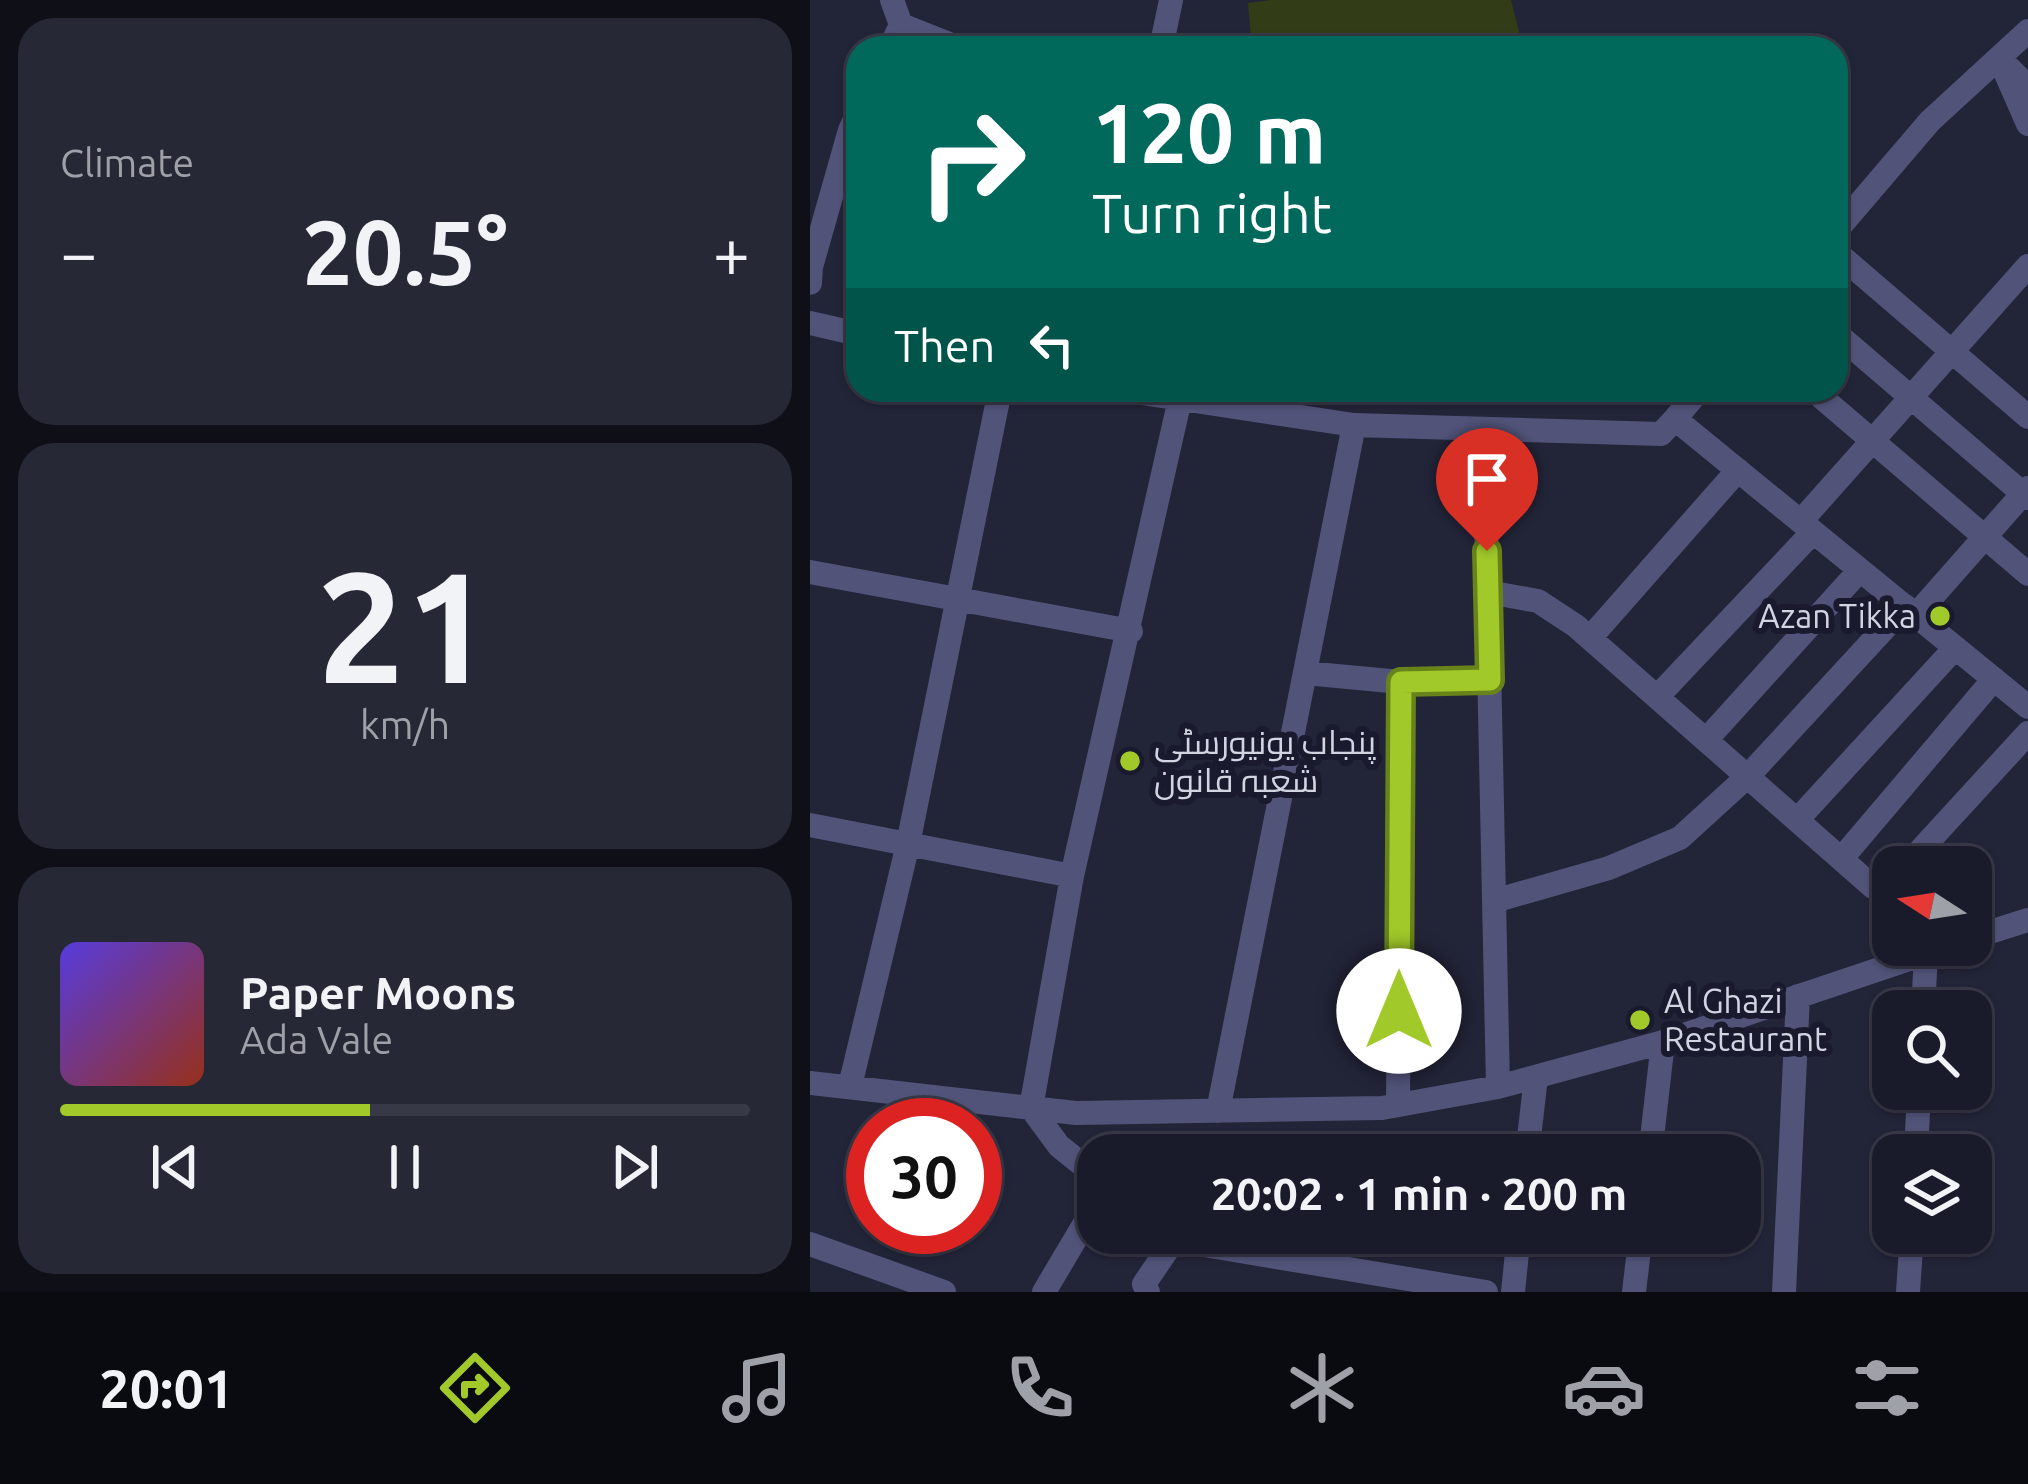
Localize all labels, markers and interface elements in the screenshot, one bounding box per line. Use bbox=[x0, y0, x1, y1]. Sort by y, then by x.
icon: right bbox=[894, 84, 1050, 240]
text: 120 m bbox=[1092, 85, 1326, 179]
text: Climate bbox=[60, 141, 194, 184]
text: Turn right bbox=[1092, 183, 1332, 243]
text: 20.5° bbox=[302, 201, 508, 302]
text: − bbox=[60, 215, 97, 289]
text: + bbox=[713, 215, 750, 289]
icon: left bbox=[1019, 312, 1085, 378]
text: Then bbox=[894, 320, 995, 371]
pin bbox=[1436, 428, 1538, 551]
icon: arrive bbox=[1454, 446, 1520, 512]
text: 21 bbox=[317, 538, 493, 712]
place label: Azan Tikka bbox=[1758, 597, 1916, 634]
marker: Azan Tikka bbox=[1927, 603, 1953, 629]
text: km/h bbox=[360, 703, 450, 746]
place label: پنجاب یونیورسٹی شعبہ قانون bbox=[1154, 723, 1376, 800]
marker: پنجاب یونیورسٹی شعبہ قانون bbox=[1117, 748, 1143, 774]
north arrow bbox=[1872, 846, 1992, 966]
map controls bbox=[1872, 846, 1992, 1254]
position arrow bbox=[1336, 948, 1462, 1074]
text: Paper Moons bbox=[240, 967, 516, 1018]
place label: Al Ghazi Restaurant bbox=[1664, 982, 1827, 1057]
button: search bbox=[1872, 990, 1992, 1110]
marker: Al Ghazi Restaurant bbox=[1627, 1007, 1653, 1033]
text: Ada Vale bbox=[240, 1018, 393, 1061]
speed limit sign: 30 bbox=[846, 1098, 1002, 1254]
icon: previous bbox=[142, 1134, 208, 1200]
icon: pause bbox=[372, 1134, 438, 1200]
icon: next bbox=[602, 1134, 668, 1200]
button: layers bbox=[1872, 1134, 1992, 1254]
text: 20:02 · 1 min · 200 m bbox=[1211, 1168, 1627, 1219]
icon: directions bbox=[433, 1346, 517, 1430]
icon: music bbox=[715, 1346, 799, 1430]
icon: phone bbox=[998, 1346, 1082, 1430]
icon: climate bbox=[1280, 1346, 1364, 1430]
icon: car bbox=[1562, 1346, 1646, 1430]
icon: filters bbox=[1845, 1346, 1929, 1430]
text: 20:01 bbox=[99, 1358, 234, 1418]

